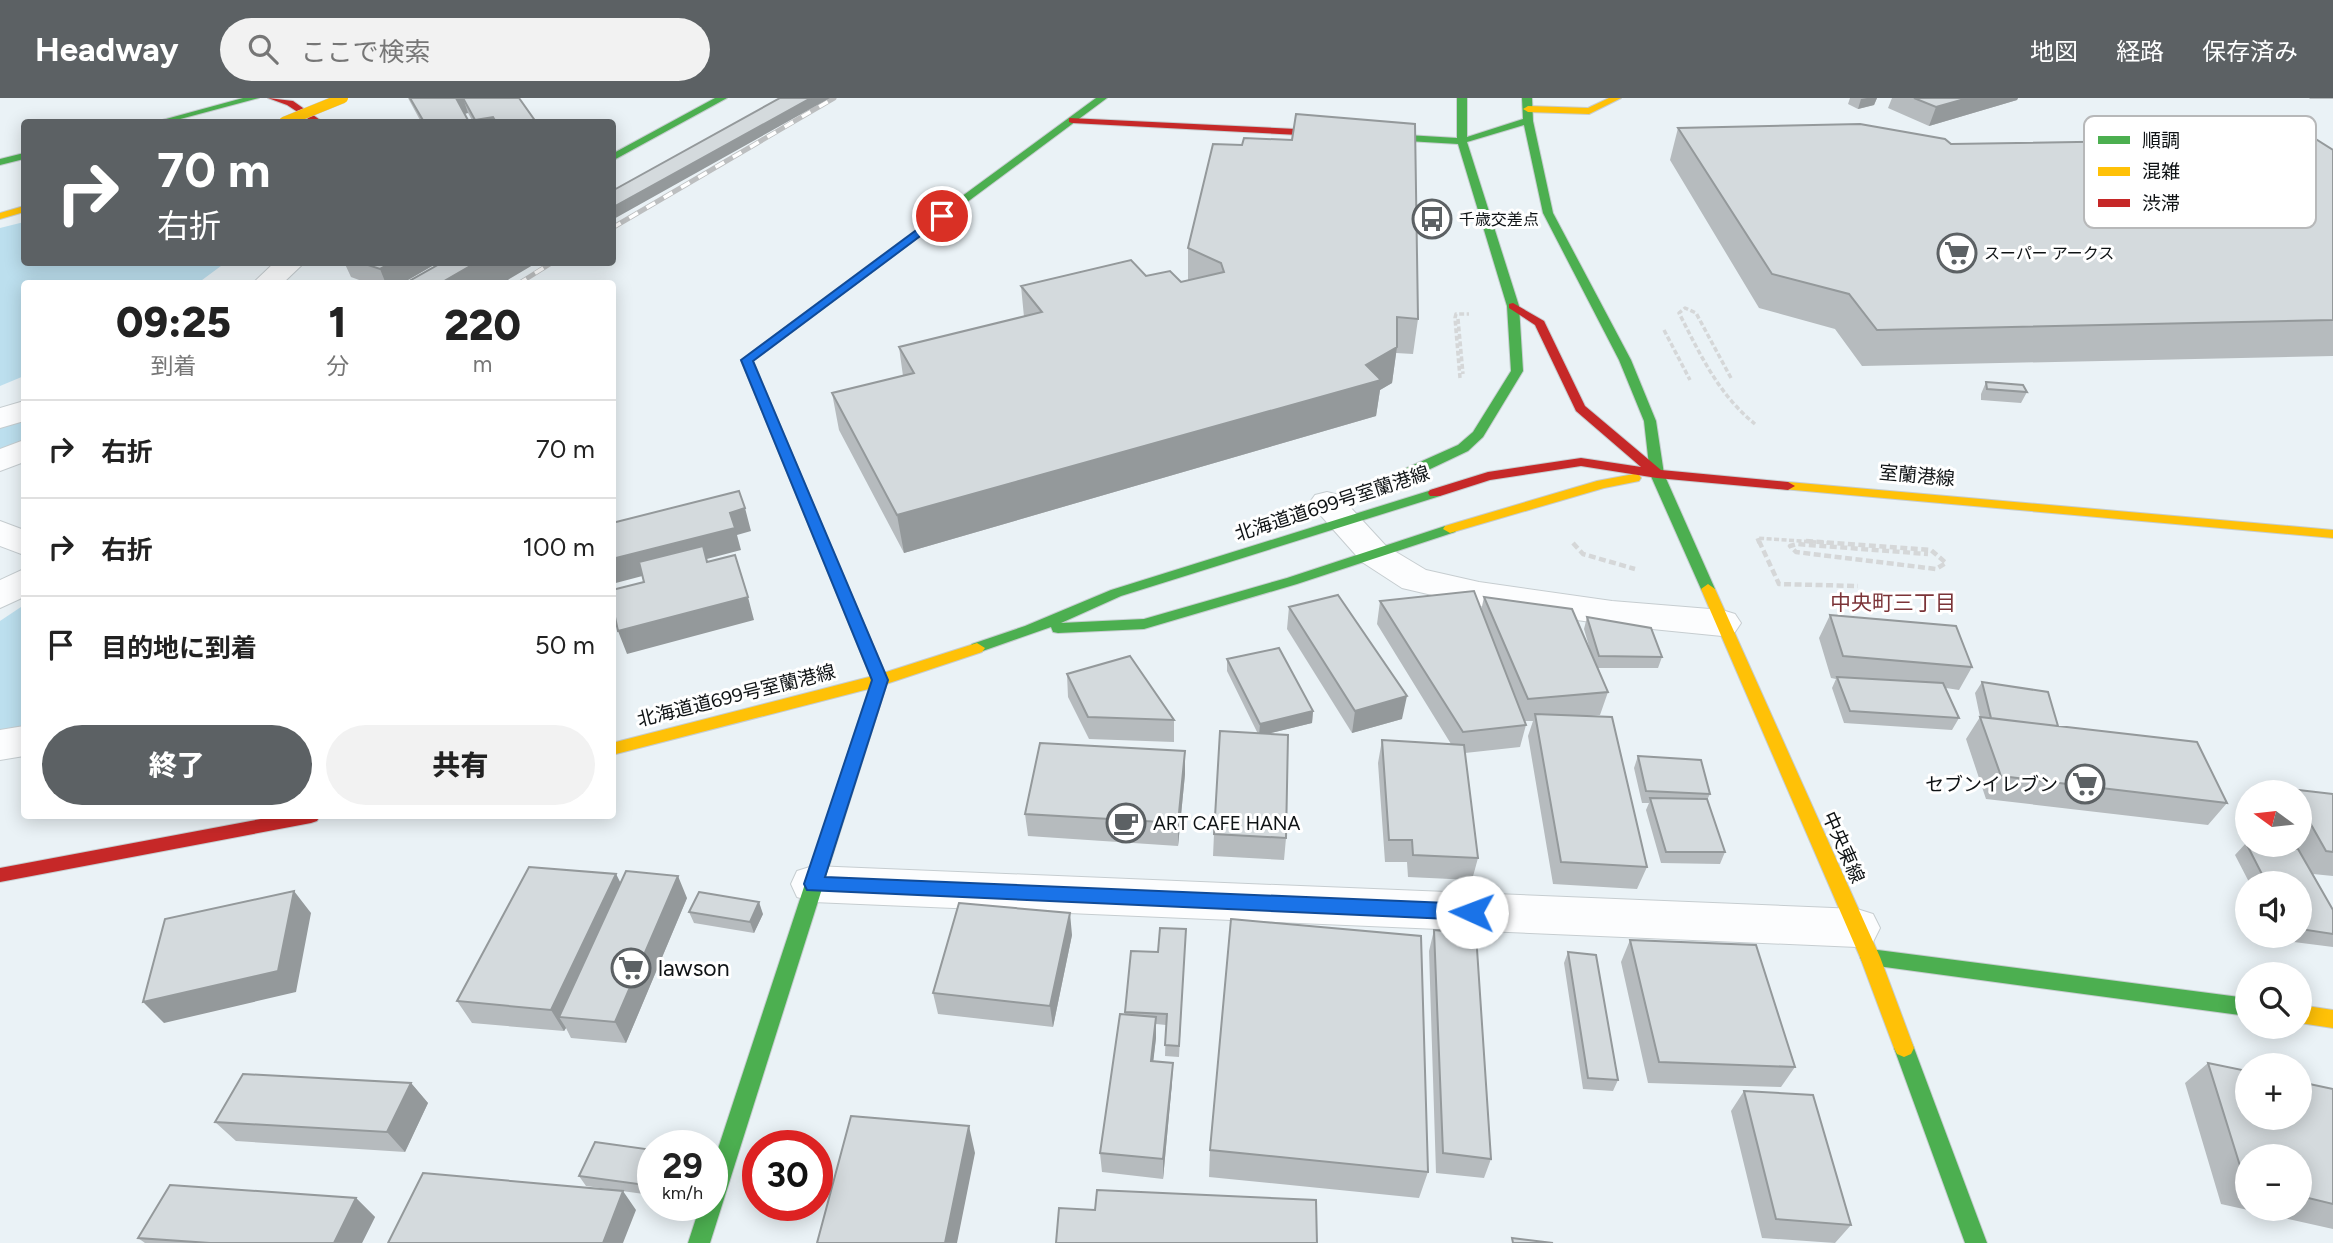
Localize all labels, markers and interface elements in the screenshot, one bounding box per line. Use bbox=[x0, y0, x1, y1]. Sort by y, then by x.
search box bbox=[220, 18, 710, 81]
text: Headway bbox=[35, 30, 178, 69]
icon: search bbox=[244, 30, 282, 68]
text: ここで検索 bbox=[300, 36, 430, 68]
text: 地図 bbox=[2030, 37, 2078, 66]
text: 経路 bbox=[2116, 37, 2164, 66]
text: 保存済み bbox=[2202, 37, 2298, 66]
legend bbox=[2084, 116, 2316, 228]
text: 順調 bbox=[2142, 129, 2180, 152]
text: 70 m bbox=[157, 140, 270, 199]
icon: right bbox=[42, 147, 133, 238]
text: 混雑 bbox=[2142, 160, 2180, 183]
pin bbox=[912, 186, 972, 246]
text: 渋滞 bbox=[2142, 192, 2180, 215]
icon: arrive bbox=[923, 197, 961, 235]
bus stop icon: 千歳交差点 bbox=[1411, 198, 1453, 240]
text: 右折 bbox=[157, 207, 221, 245]
place label: 千歳交差点 bbox=[1459, 210, 1539, 229]
supermarket icon: スーパー アークス bbox=[1936, 232, 1978, 274]
place label: スーパー アークス bbox=[1984, 244, 2114, 263]
text: 09:25 bbox=[116, 297, 231, 348]
text: 1 bbox=[329, 297, 346, 348]
text: 220 bbox=[444, 300, 521, 351]
text: m bbox=[473, 350, 492, 378]
text: 到着 bbox=[151, 352, 197, 380]
text: 分 bbox=[326, 352, 349, 380]
icon: right bbox=[42, 430, 80, 468]
text: 70 m bbox=[536, 433, 595, 465]
text: 右折 bbox=[101, 436, 153, 468]
street label: 北海道道699号室蘭港線 bbox=[1232, 461, 1432, 546]
street label: 室蘭港線 bbox=[1878, 461, 1956, 490]
icon: right bbox=[42, 528, 80, 566]
text: 100 m bbox=[522, 531, 595, 563]
text: 右折 bbox=[101, 534, 153, 566]
district label: 中央町三丁目 bbox=[1830, 590, 1956, 615]
icon: arrive bbox=[42, 626, 80, 664]
text: 50 m bbox=[535, 629, 595, 661]
text: 目的地に到着 bbox=[101, 632, 257, 664]
street label: 北海道道699号室蘭港線 bbox=[635, 660, 838, 731]
button: 終了 bbox=[42, 725, 312, 805]
button: 共有 bbox=[326, 725, 595, 805]
supermarket icon: セブンイレブン bbox=[2064, 763, 2106, 805]
place label: セブンイレブン bbox=[1925, 773, 2058, 796]
north arrow bbox=[2235, 780, 2312, 858]
map controls bbox=[2235, 780, 2312, 1221]
cafe icon: ART CAFE HANA bbox=[1105, 802, 1147, 844]
street label: 中央東線 bbox=[1818, 808, 1870, 887]
place label: ART CAFE HANA bbox=[1153, 812, 1301, 835]
button: sound bbox=[2235, 871, 2312, 948]
position arrow bbox=[1435, 875, 1509, 949]
supermarket icon: lawson bbox=[610, 947, 652, 989]
place label: lawson bbox=[658, 954, 730, 982]
button: search bbox=[2235, 962, 2312, 1039]
button: + bbox=[2235, 1053, 2312, 1130]
speed limit sign: 30 bbox=[742, 1130, 833, 1221]
button: − bbox=[2235, 1144, 2312, 1221]
text: 29 bbox=[662, 1145, 703, 1187]
text: km/h bbox=[662, 1182, 703, 1204]

